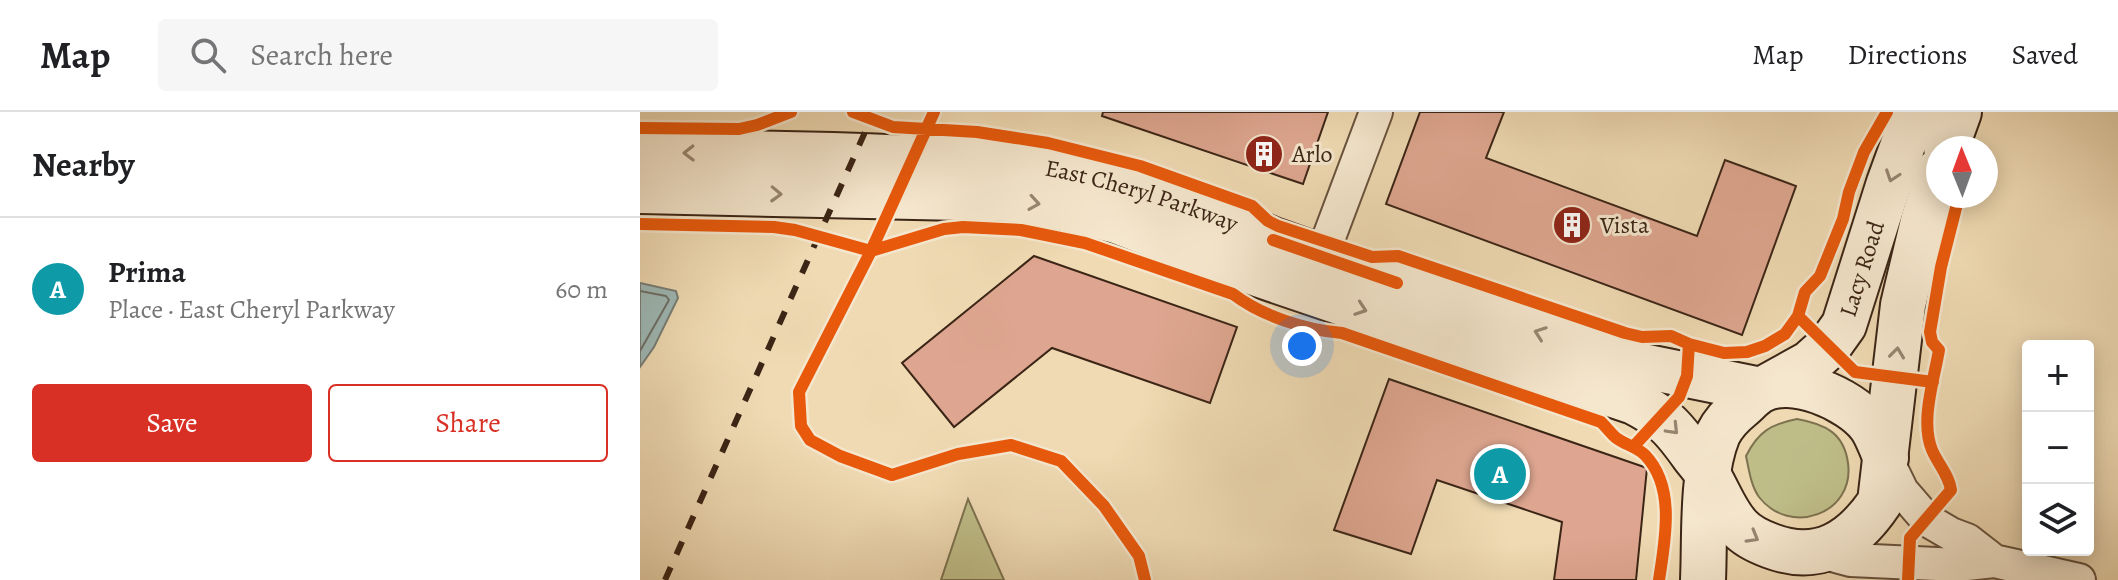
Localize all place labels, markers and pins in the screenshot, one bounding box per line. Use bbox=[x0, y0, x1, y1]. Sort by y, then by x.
building icon: Arlo bbox=[1243, 133, 1285, 175]
place label: Arlo bbox=[1291, 138, 1333, 170]
building icon: Vista bbox=[1551, 204, 1593, 246]
place label: Vista bbox=[1599, 209, 1650, 241]
pin: A bbox=[1474, 444, 1526, 504]

